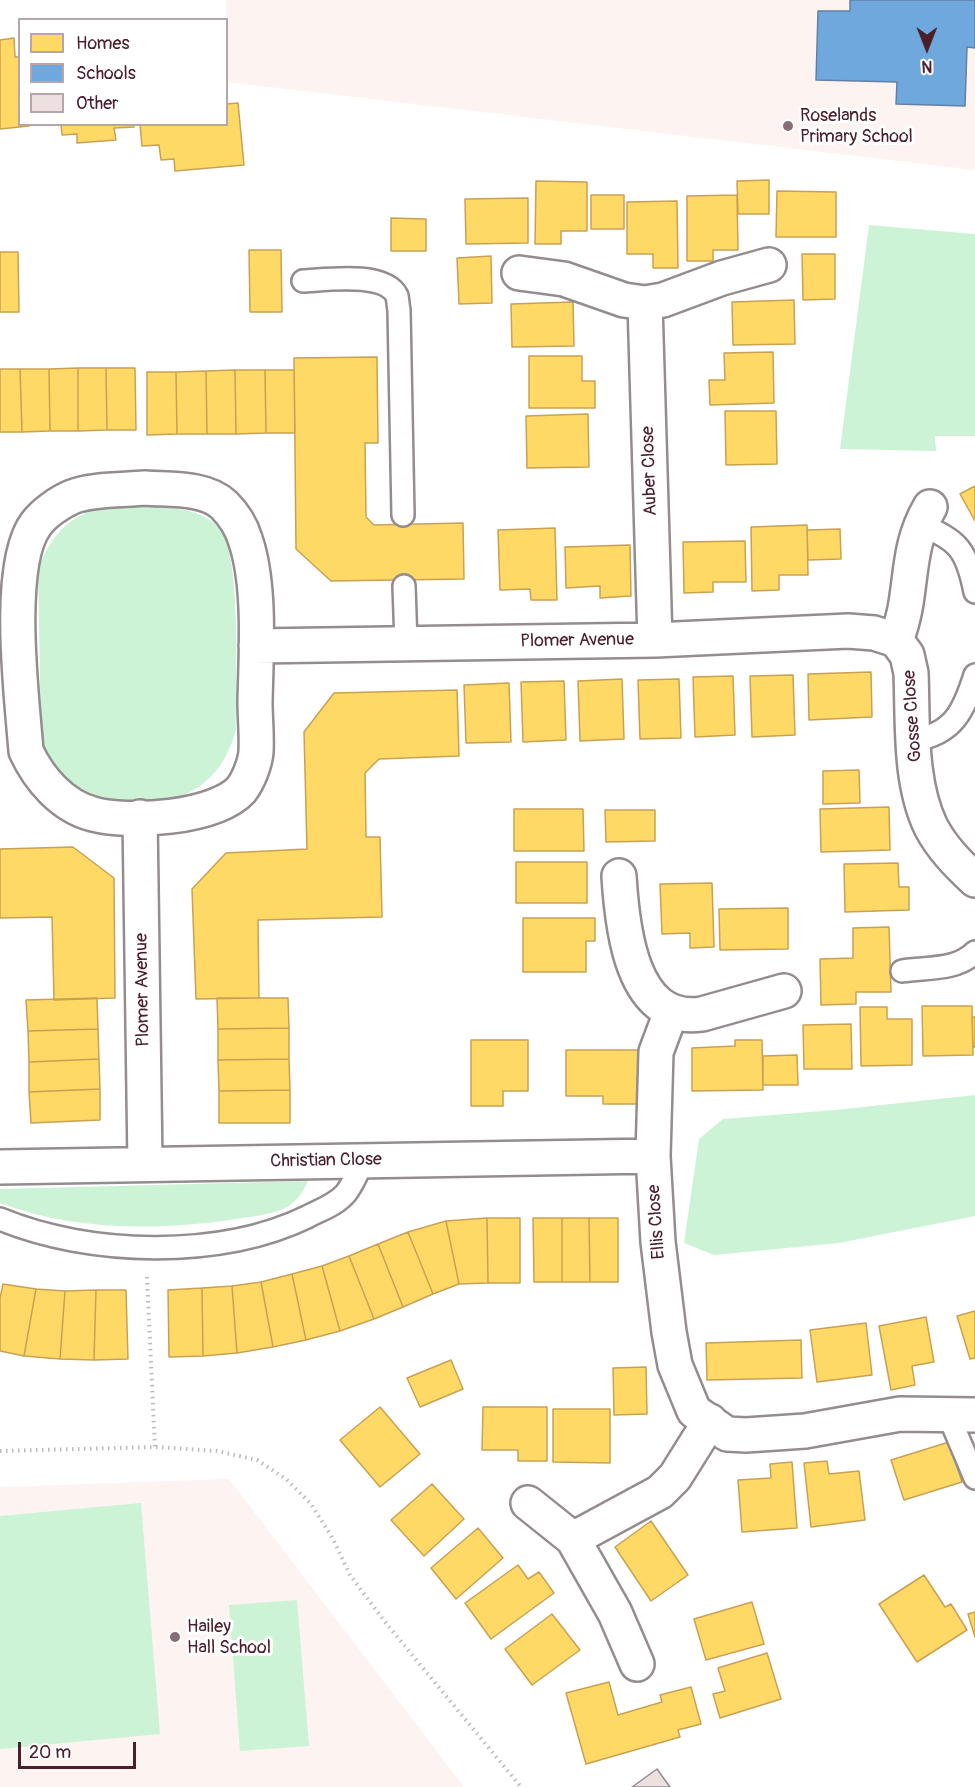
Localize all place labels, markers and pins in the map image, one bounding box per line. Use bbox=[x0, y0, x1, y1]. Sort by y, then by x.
place label: Roselands Primary School bbox=[800, 105, 913, 148]
marker: Roselands Primary School bbox=[781, 119, 795, 133]
place label: Hailey Hall School bbox=[187, 1616, 271, 1658]
marker: Hailey Hall School bbox=[168, 1630, 182, 1644]

